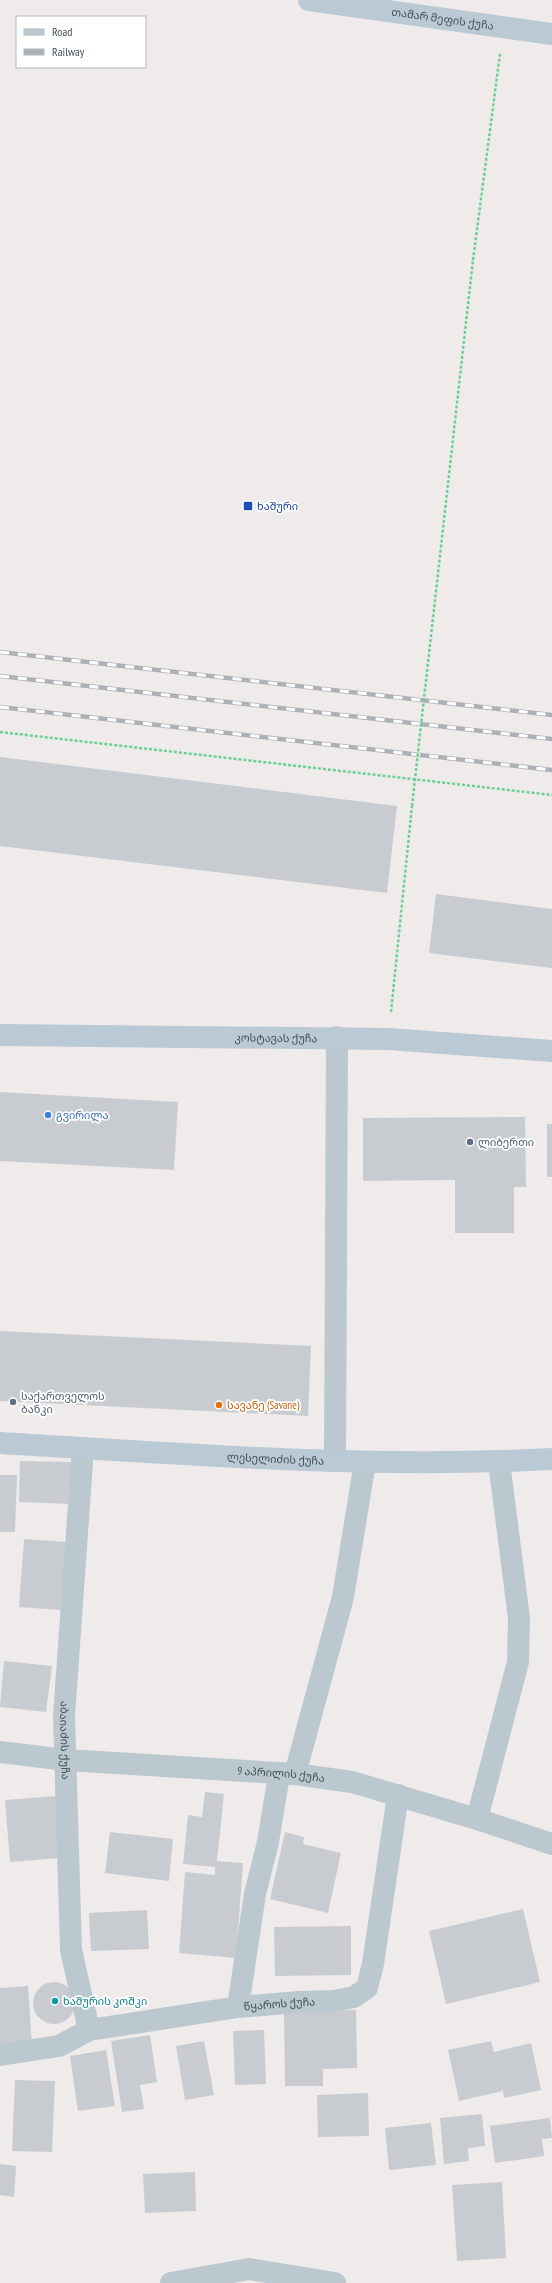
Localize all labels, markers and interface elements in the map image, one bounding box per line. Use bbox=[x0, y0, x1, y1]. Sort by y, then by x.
street label: თამარ მეფის ქუჩა bbox=[391, 5, 495, 33]
legend bbox=[16, 16, 146, 68]
text: Road bbox=[52, 24, 72, 39]
text: Railway bbox=[52, 44, 85, 59]
place label: ხაშური bbox=[257, 499, 298, 513]
marker: ხაშური bbox=[242, 500, 254, 512]
street label: კოსტავას ქუჩა bbox=[234, 1030, 318, 1045]
place label: გვირილა bbox=[56, 1108, 108, 1122]
marker: გვირილა bbox=[43, 1110, 53, 1120]
place label: ლიბერთი bbox=[478, 1135, 534, 1149]
marker: ლიბერთი bbox=[465, 1137, 475, 1147]
place label: საქართველოს ბანკი bbox=[21, 1389, 105, 1416]
marker: საქართველოს ბანკი bbox=[8, 1397, 18, 1407]
place label: სავანე (Savane) bbox=[227, 1398, 300, 1412]
marker: სავანე (Savane) bbox=[214, 1400, 224, 1410]
street label: ლესელიძის ქუჩა bbox=[227, 1450, 324, 1468]
street label: აბაიაძის ქუჩა bbox=[57, 1700, 73, 1780]
street label: 9 აპრილის ქუჩა bbox=[237, 1763, 326, 1785]
place label: ხაშურის კოშკი bbox=[63, 1994, 147, 2008]
street label: წყაროს ქუჩა bbox=[243, 1995, 315, 2014]
marker: ხაშურის კოშკი bbox=[50, 1996, 60, 2006]

